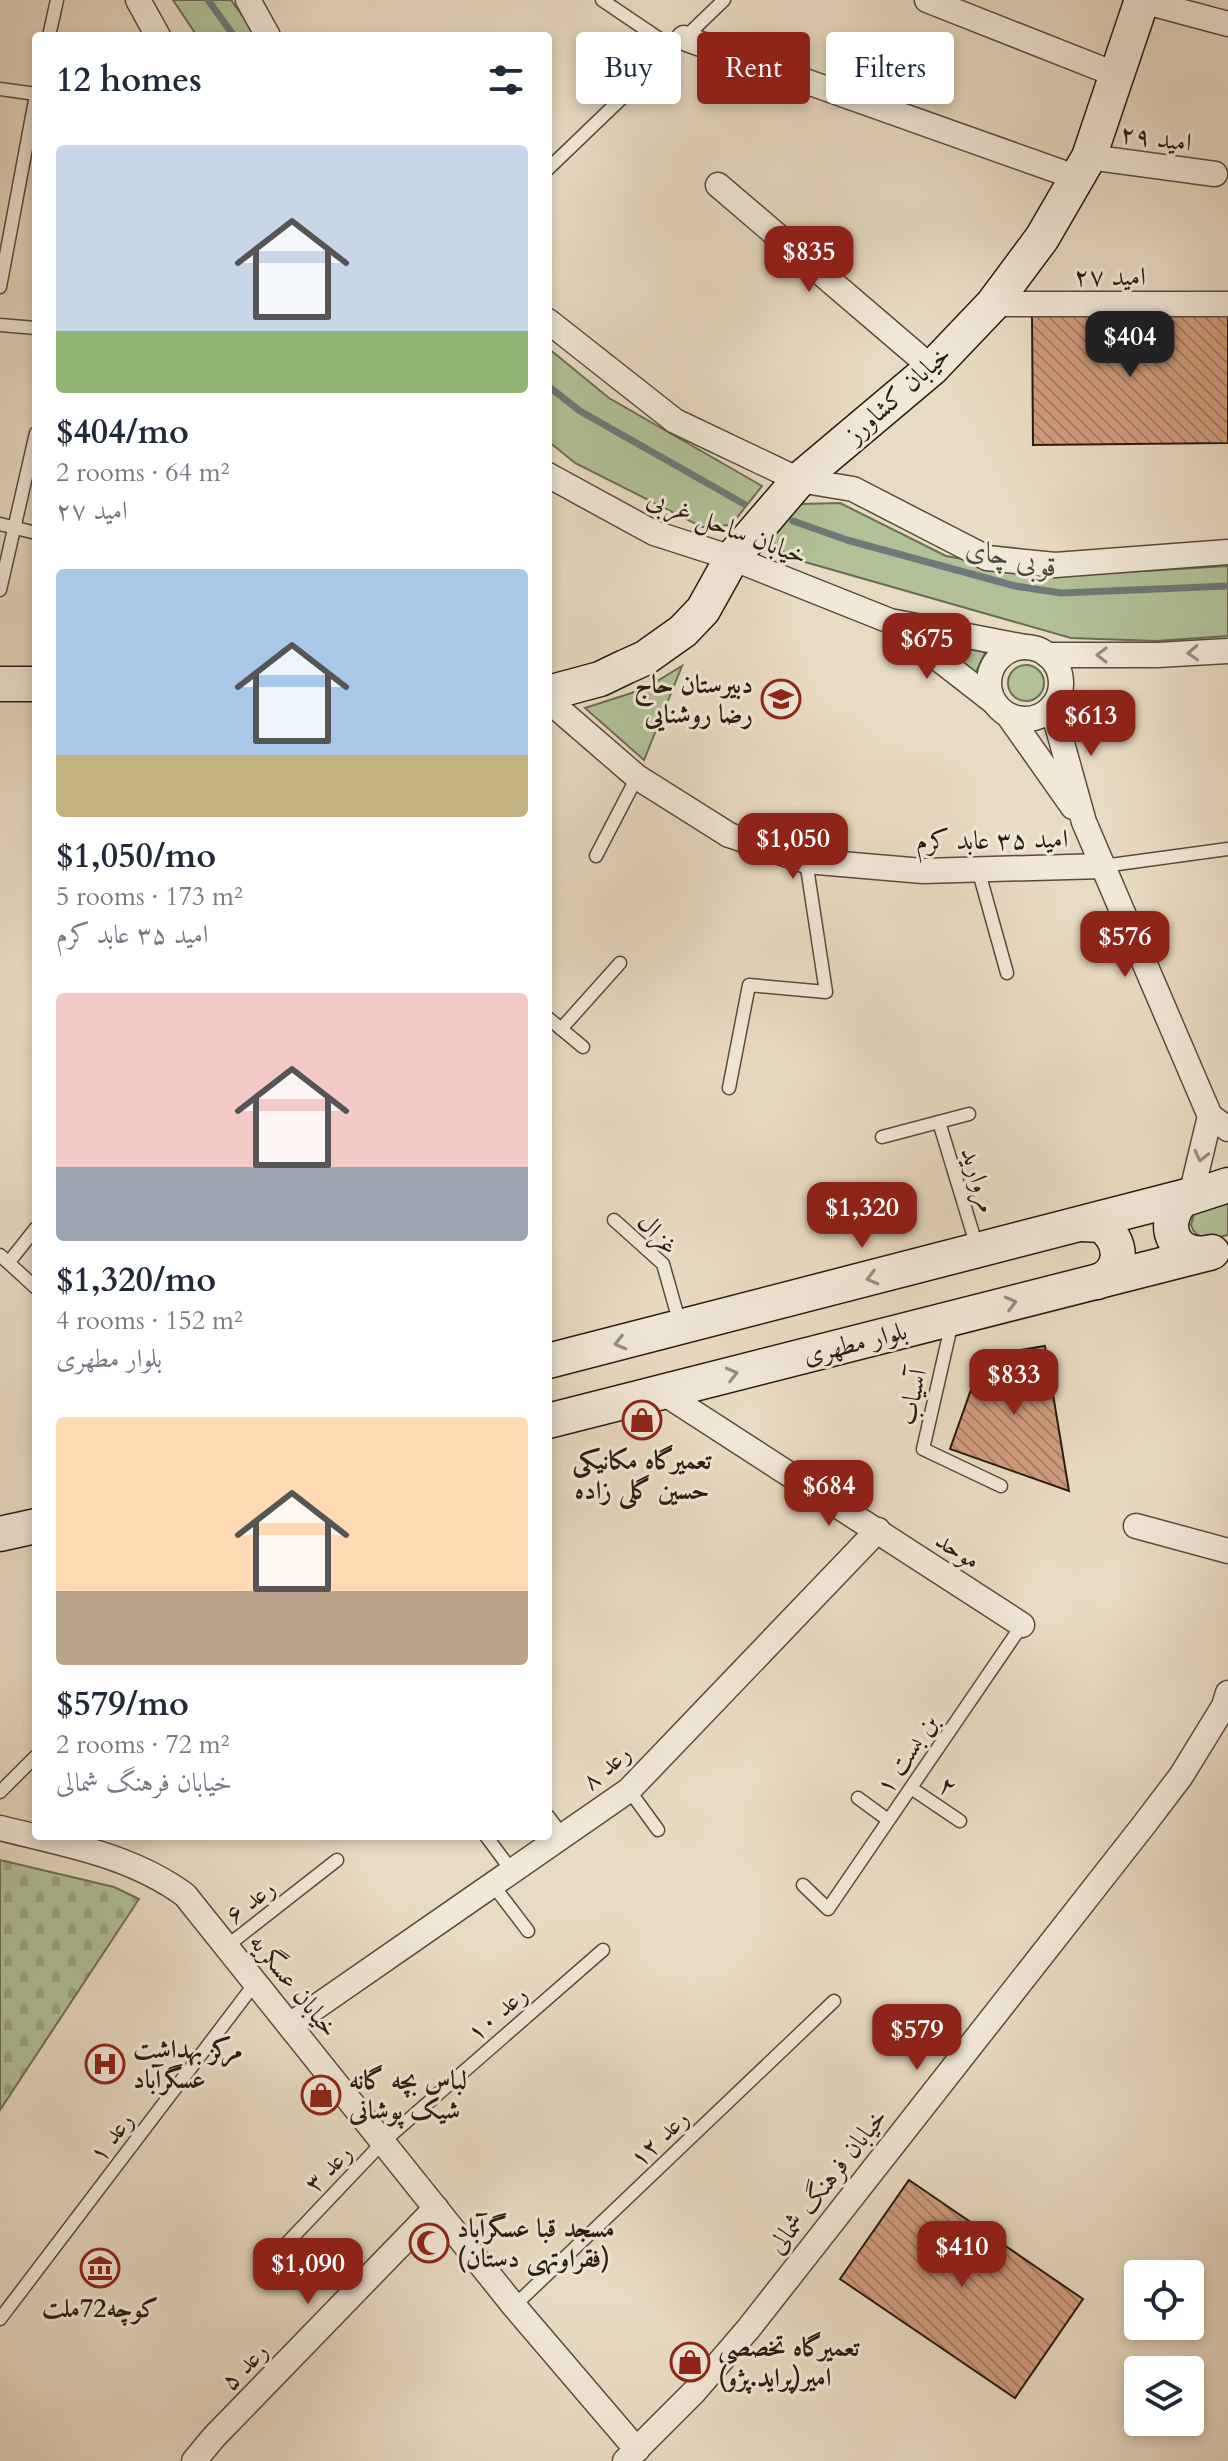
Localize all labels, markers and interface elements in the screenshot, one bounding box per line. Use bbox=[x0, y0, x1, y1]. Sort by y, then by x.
chip: Buy bbox=[576, 32, 681, 104]
chip: Rent bbox=[697, 32, 810, 104]
chip: Filters bbox=[826, 32, 954, 104]
text: 12 homes bbox=[56, 57, 202, 103]
icon: filters bbox=[484, 58, 528, 102]
street label: امید ۲۹ bbox=[1118, 116, 1194, 160]
icon: home bbox=[220, 197, 364, 341]
pin: $835 bbox=[762, 226, 856, 294]
text: $835 bbox=[782, 234, 836, 269]
street label: امید ۲۷ bbox=[1074, 259, 1146, 294]
pin: $404 bbox=[1083, 311, 1177, 379]
text: $404 bbox=[1103, 319, 1157, 354]
street label: خیابان کشاورز bbox=[835, 337, 958, 453]
text: $404/mo bbox=[56, 409, 189, 455]
text: 2 rooms · 64 m² bbox=[56, 455, 229, 490]
street label: خیابان ساحل غربی bbox=[642, 480, 812, 574]
text: امید ۲۷ bbox=[56, 493, 128, 528]
water label: قوبی چای bbox=[962, 529, 1062, 587]
pin: $675 bbox=[880, 613, 974, 681]
icon: home bbox=[220, 621, 364, 765]
text: $675 bbox=[900, 621, 954, 656]
one-way arrow bbox=[1186, 645, 1199, 662]
one-way arrow bbox=[1095, 646, 1108, 664]
place label: دبیرستان حاج رضا روشنایی bbox=[634, 667, 753, 732]
school or university icon: دبیرستان حاج رضا روشنایی bbox=[760, 678, 802, 720]
pin: $613 bbox=[1044, 690, 1138, 758]
text: $613 bbox=[1064, 698, 1118, 733]
pin: $1,050 bbox=[728, 813, 858, 881]
text: $1,050 bbox=[756, 821, 830, 856]
street label: امید ۳۵ عابد کرم bbox=[915, 821, 1069, 864]
text: $1,050/mo bbox=[56, 833, 216, 879]
text: 5 rooms · 173 m² bbox=[56, 879, 243, 914]
pin: $576 bbox=[1078, 911, 1172, 979]
text: امید ۳۵ عابد کرم bbox=[56, 917, 208, 952]
text: $576 bbox=[1098, 919, 1152, 954]
icon: home bbox=[220, 1045, 364, 1189]
street label: مروارید bbox=[952, 1143, 1006, 1217]
one-way arrow bbox=[1193, 1148, 1210, 1162]
pin: $1,320 bbox=[797, 1182, 927, 1250]
text: $1,320 bbox=[825, 1190, 899, 1225]
street label: غزال bbox=[630, 1205, 686, 1263]
text: $1,320/mo bbox=[56, 1257, 216, 1303]
one-way arrow bbox=[865, 1268, 879, 1285]
one-way arrow bbox=[1004, 1296, 1018, 1313]
text: 4 rooms · 152 m² bbox=[56, 1303, 243, 1338]
street label: بلوار مطهری bbox=[799, 1313, 911, 1373]
one-way arrow bbox=[614, 1333, 627, 1350]
text: بلوار مطهری bbox=[56, 1341, 162, 1376]
pin: $833 bbox=[967, 1349, 1061, 1417]
text: $833 bbox=[987, 1357, 1041, 1392]
street label: آسیاب bbox=[889, 1363, 936, 1429]
one-way arrow bbox=[725, 1366, 739, 1383]
shop icon: تعمیرگاه مکانیکی حسین گلی زاده bbox=[621, 1399, 663, 1441]
place label: تعمیرگاه مکانیکی حسین گلی زاده bbox=[573, 1443, 712, 1511]
pin: $684 bbox=[782, 1460, 876, 1528]
text: $684 bbox=[802, 1468, 856, 1503]
icon: home bbox=[220, 1469, 364, 1613]
street label: موحد bbox=[929, 1522, 987, 1578]
text: $579/mo bbox=[56, 1681, 189, 1727]
street label: بن بست ۱ bbox=[867, 1707, 947, 1801]
text: 2 rooms · 72 m² bbox=[56, 1727, 229, 1762]
street label: رعد ۸ bbox=[574, 1736, 638, 1798]
text: خیابان فرهنگ شمالی bbox=[56, 1765, 232, 1800]
street label: ۲ bbox=[932, 1767, 964, 1805]
street label: رعد ۶ bbox=[218, 1870, 282, 1932]
street label: خیابان عسگریه bbox=[241, 1926, 347, 2044]
street label: رعد ۱۰ bbox=[459, 1977, 535, 2049]
pin: $579 bbox=[870, 2004, 964, 2072]
text: $579 bbox=[890, 2012, 944, 2047]
place label: مرکز بهداشت عسگرآباد bbox=[133, 2032, 242, 2097]
hospital icon: مرکز بهداشت عسگرآباد bbox=[84, 2043, 126, 2085]
place label: لباس بچه گانه شیک پوشانی bbox=[348, 2063, 467, 2129]
shop icon: لباس بچه گانه شیک پوشانی bbox=[300, 2074, 342, 2116]
street label: رعد ۱۲ bbox=[622, 2101, 696, 2175]
street label: خیابان فرهنگ شمالی bbox=[759, 2101, 895, 2261]
street label: رعد ۱ bbox=[80, 2105, 142, 2169]
street label: رعد ۳ bbox=[296, 2136, 360, 2200]
place label: مسجد قبا عسگرآباد (فقراوتهی دستان) bbox=[457, 2211, 615, 2277]
pin: $410 bbox=[915, 2221, 1009, 2289]
mosque icon: مسجد قبا عسگرآباد (فقراوتهی دستان) bbox=[408, 2222, 450, 2264]
text: $410 bbox=[935, 2229, 989, 2264]
pin: $1,090 bbox=[243, 2238, 373, 2306]
text: $1,090 bbox=[271, 2246, 345, 2281]
museum icon: کوچه72ملت bbox=[79, 2247, 121, 2289]
map controls bbox=[1124, 2260, 1204, 2436]
button: locate bbox=[1124, 2260, 1204, 2340]
place label: کوچه72ملت bbox=[42, 2291, 158, 2327]
place label: تعمیرگاه تخصصی امیر(پراید.پژو) bbox=[718, 2330, 860, 2395]
street label: رعد ۵ bbox=[212, 2334, 276, 2398]
shop icon: تعمیرگاه تخصصی امیر(پراید.پژو) bbox=[669, 2341, 711, 2383]
button: layers bbox=[1124, 2356, 1204, 2436]

